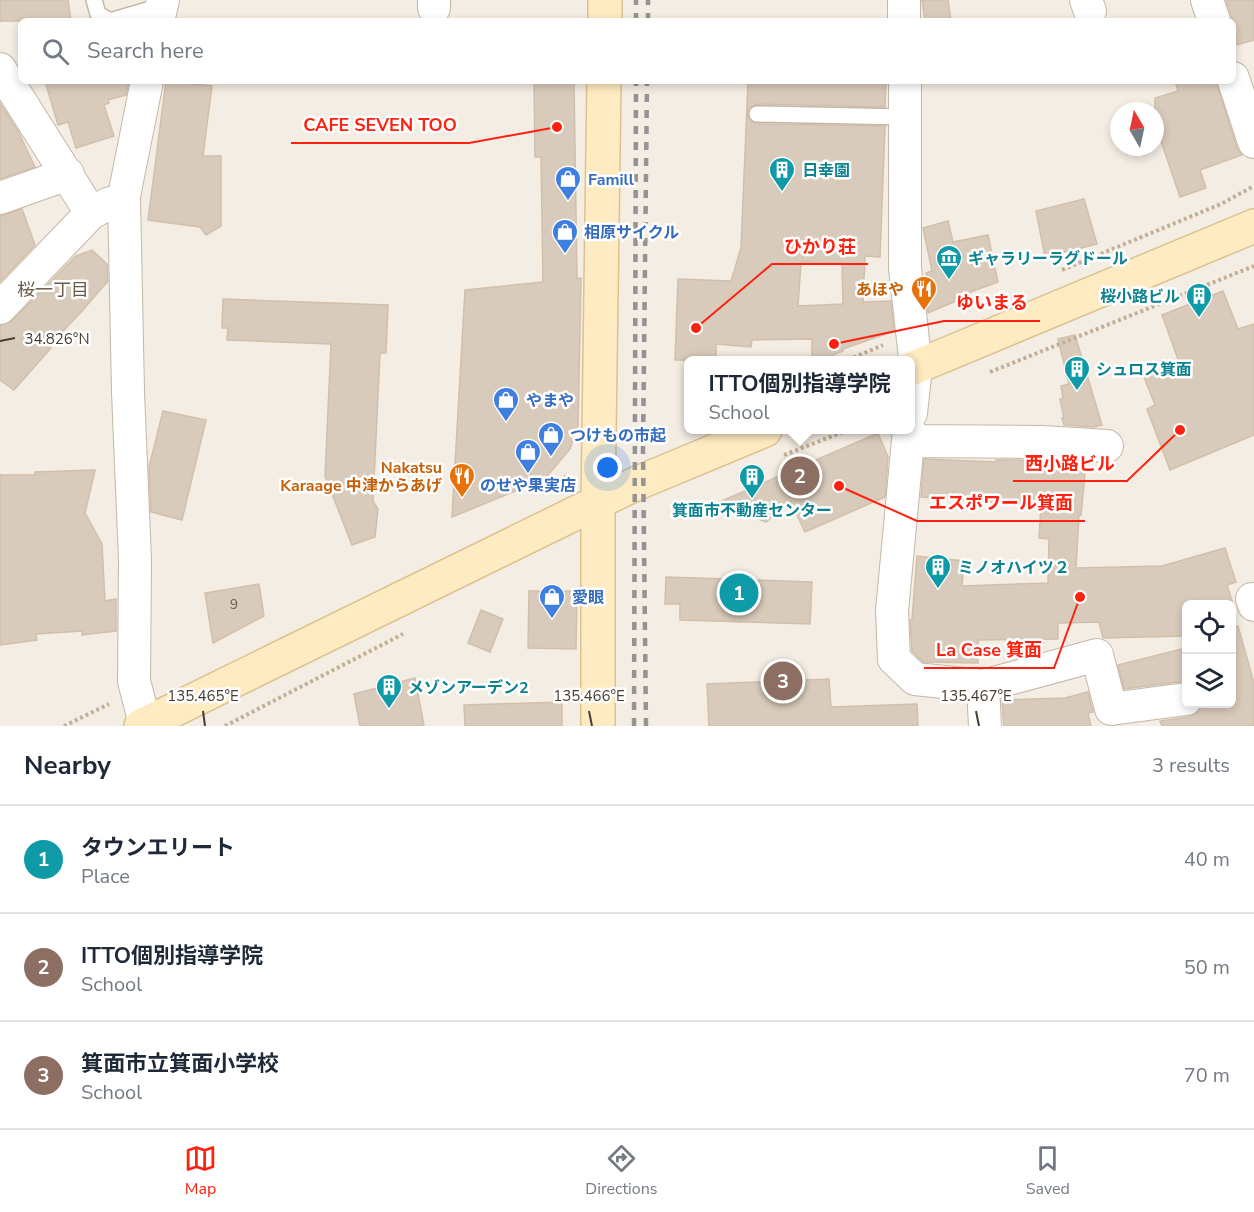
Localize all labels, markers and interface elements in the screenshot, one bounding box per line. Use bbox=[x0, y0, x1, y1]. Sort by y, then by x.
search box bbox=[18, 18, 1236, 84]
icon: search bbox=[39, 35, 72, 68]
text: Search here bbox=[87, 36, 204, 66]
north arrow bbox=[1110, 102, 1164, 156]
callout: CAFE SEVEN TOO bbox=[291, 107, 469, 143]
text: CAFE SEVEN TOO bbox=[303, 113, 457, 137]
building icon: 日幸園 bbox=[767, 155, 797, 193]
place label: 日幸園 bbox=[802, 160, 850, 182]
shop icon: Famill bbox=[553, 164, 583, 202]
place label: Famill bbox=[588, 169, 634, 191]
shop icon: 相原サイクル bbox=[550, 217, 580, 255]
place label: 相原サイクル bbox=[584, 222, 679, 244]
callout: ひかり荘 bbox=[772, 228, 868, 264]
text: ひかり荘 bbox=[784, 235, 856, 259]
museum icon: ギャラリーラグドール bbox=[934, 243, 964, 281]
place label: ギャラリーラグドール bbox=[968, 248, 1128, 270]
restaurant icon: あほや bbox=[909, 274, 939, 312]
district label: 桜一丁目 bbox=[17, 278, 89, 302]
place label: あほや bbox=[856, 279, 904, 301]
building icon: 桜小路ビル bbox=[1184, 281, 1214, 319]
callout: ゆいまる bbox=[944, 285, 1040, 321]
place label: 桜小路ビル bbox=[1100, 286, 1180, 308]
text: ゆいまる bbox=[956, 291, 1028, 315]
text: 34.826°N bbox=[24, 329, 90, 349]
building icon: シュロス箕面 bbox=[1062, 354, 1092, 392]
popup bbox=[684, 356, 915, 434]
place label: シュロス箕面 bbox=[1096, 359, 1192, 381]
text: ITTO個別指導学院 bbox=[708, 369, 891, 399]
shop icon: やまや bbox=[491, 385, 521, 423]
place label: やまや bbox=[526, 390, 574, 412]
text: School bbox=[708, 399, 770, 426]
shop icon: つけもの市起 bbox=[536, 420, 566, 458]
place label: つけもの市起 bbox=[570, 425, 666, 447]
shop icon: のせや果実店 bbox=[513, 437, 543, 475]
callout: 西小路ビル bbox=[1013, 445, 1127, 481]
text: 西小路ビル bbox=[1025, 452, 1115, 476]
your location bbox=[593, 453, 622, 482]
pin: 2 bbox=[780, 454, 820, 498]
place label: Nakatsu Karaage 中津からあげ bbox=[280, 457, 442, 497]
restaurant icon: Nakatsu Karaage 中津からあげ bbox=[447, 461, 477, 499]
building icon: 箕面市不動産センター bbox=[737, 462, 767, 500]
place label: のせや果実店 bbox=[480, 475, 576, 497]
callout: エスポワール箕面 bbox=[917, 485, 1085, 521]
text: エスポワール箕面 bbox=[929, 491, 1073, 515]
place label: 箕面市不動産センター bbox=[672, 500, 832, 522]
building icon: ミノオハイツ２ bbox=[923, 552, 953, 590]
place label: ミノオハイツ２ bbox=[958, 557, 1070, 579]
pin: 1 bbox=[720, 570, 758, 616]
shop icon: 愛眼 bbox=[537, 582, 567, 620]
place label: 愛眼 bbox=[572, 587, 604, 609]
house number: 9 bbox=[230, 595, 238, 614]
map controls bbox=[1182, 600, 1236, 708]
button: locate bbox=[1182, 600, 1236, 654]
callout: La Case 箕面 bbox=[924, 632, 1054, 668]
text: La Case 箕面 bbox=[936, 638, 1042, 662]
button: layers bbox=[1182, 654, 1236, 708]
pin: 3 bbox=[764, 658, 802, 704]
building icon: メゾンアーデン2 bbox=[374, 672, 404, 710]
place label: メゾンアーデン2 bbox=[408, 677, 529, 699]
text: 135.465°E bbox=[167, 686, 239, 706]
text: 135.466°E bbox=[553, 686, 625, 706]
text: 135.467°E bbox=[940, 686, 1012, 706]
text: Nearby bbox=[24, 748, 111, 783]
text: 3 results bbox=[1152, 752, 1230, 779]
text: タウンエリート bbox=[81, 833, 235, 863]
text: 1 bbox=[38, 846, 50, 873]
text: 40 m bbox=[1184, 846, 1230, 873]
text: Place bbox=[81, 863, 130, 890]
text: ITTO個別指導学院 bbox=[81, 941, 263, 971]
text: 2 bbox=[38, 954, 50, 981]
text: 50 m bbox=[1184, 954, 1230, 981]
text: School bbox=[81, 971, 142, 998]
text: 箕面市立箕面小学校 bbox=[81, 1049, 279, 1079]
text: 3 bbox=[38, 1062, 50, 1089]
text: 70 m bbox=[1184, 1062, 1230, 1089]
text: School bbox=[81, 1079, 142, 1106]
tab: Map bbox=[184, 1142, 217, 1200]
tab: Directions bbox=[585, 1142, 657, 1200]
tab: Saved bbox=[1026, 1142, 1070, 1200]

